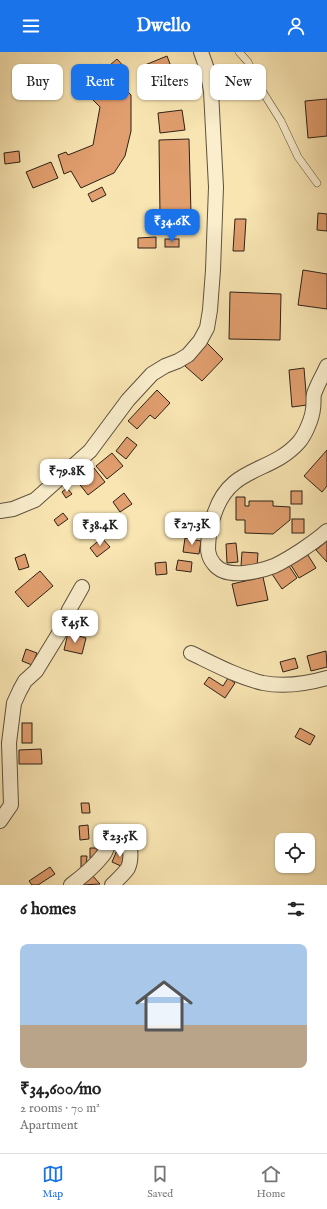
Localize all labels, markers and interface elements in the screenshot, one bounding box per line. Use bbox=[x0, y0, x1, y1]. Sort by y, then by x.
icon: menu bbox=[20, 15, 42, 37]
text: Dwello bbox=[137, 15, 190, 38]
icon: person bbox=[285, 15, 307, 37]
chip: Buy bbox=[12, 64, 63, 100]
chip: Rent bbox=[71, 64, 129, 100]
chip: Filters bbox=[137, 64, 202, 100]
chip: New bbox=[210, 64, 266, 100]
pin: ₹34.6K bbox=[139, 209, 205, 243]
text: ₹34.6K bbox=[154, 213, 190, 230]
pin: ₹79.8K bbox=[34, 459, 100, 493]
text: ₹79.8K bbox=[49, 463, 85, 480]
pin: ₹27.3K bbox=[159, 512, 225, 546]
pin: ₹38.4K bbox=[67, 513, 133, 547]
text: ₹27.3K bbox=[174, 516, 210, 533]
text: ₹38.4K bbox=[82, 517, 118, 534]
pin: ₹45K bbox=[51, 610, 99, 644]
text: ₹45K bbox=[61, 614, 89, 631]
pin: ₹23.5K bbox=[87, 824, 153, 858]
text: ₹23.5K bbox=[102, 828, 138, 845]
map controls bbox=[275, 833, 315, 873]
button: locate bbox=[275, 833, 315, 873]
icon: filters bbox=[285, 898, 307, 920]
text: 6 homes bbox=[20, 899, 76, 920]
icon: home bbox=[128, 970, 200, 1042]
text: ₹34,600/mo bbox=[20, 1079, 101, 1100]
text: 2 rooms · 70 m² bbox=[20, 1100, 100, 1117]
text: Apartment bbox=[20, 1117, 78, 1134]
tab: Map bbox=[42, 1163, 64, 1201]
tab: Saved bbox=[147, 1163, 173, 1201]
tab: Home bbox=[257, 1163, 285, 1201]

